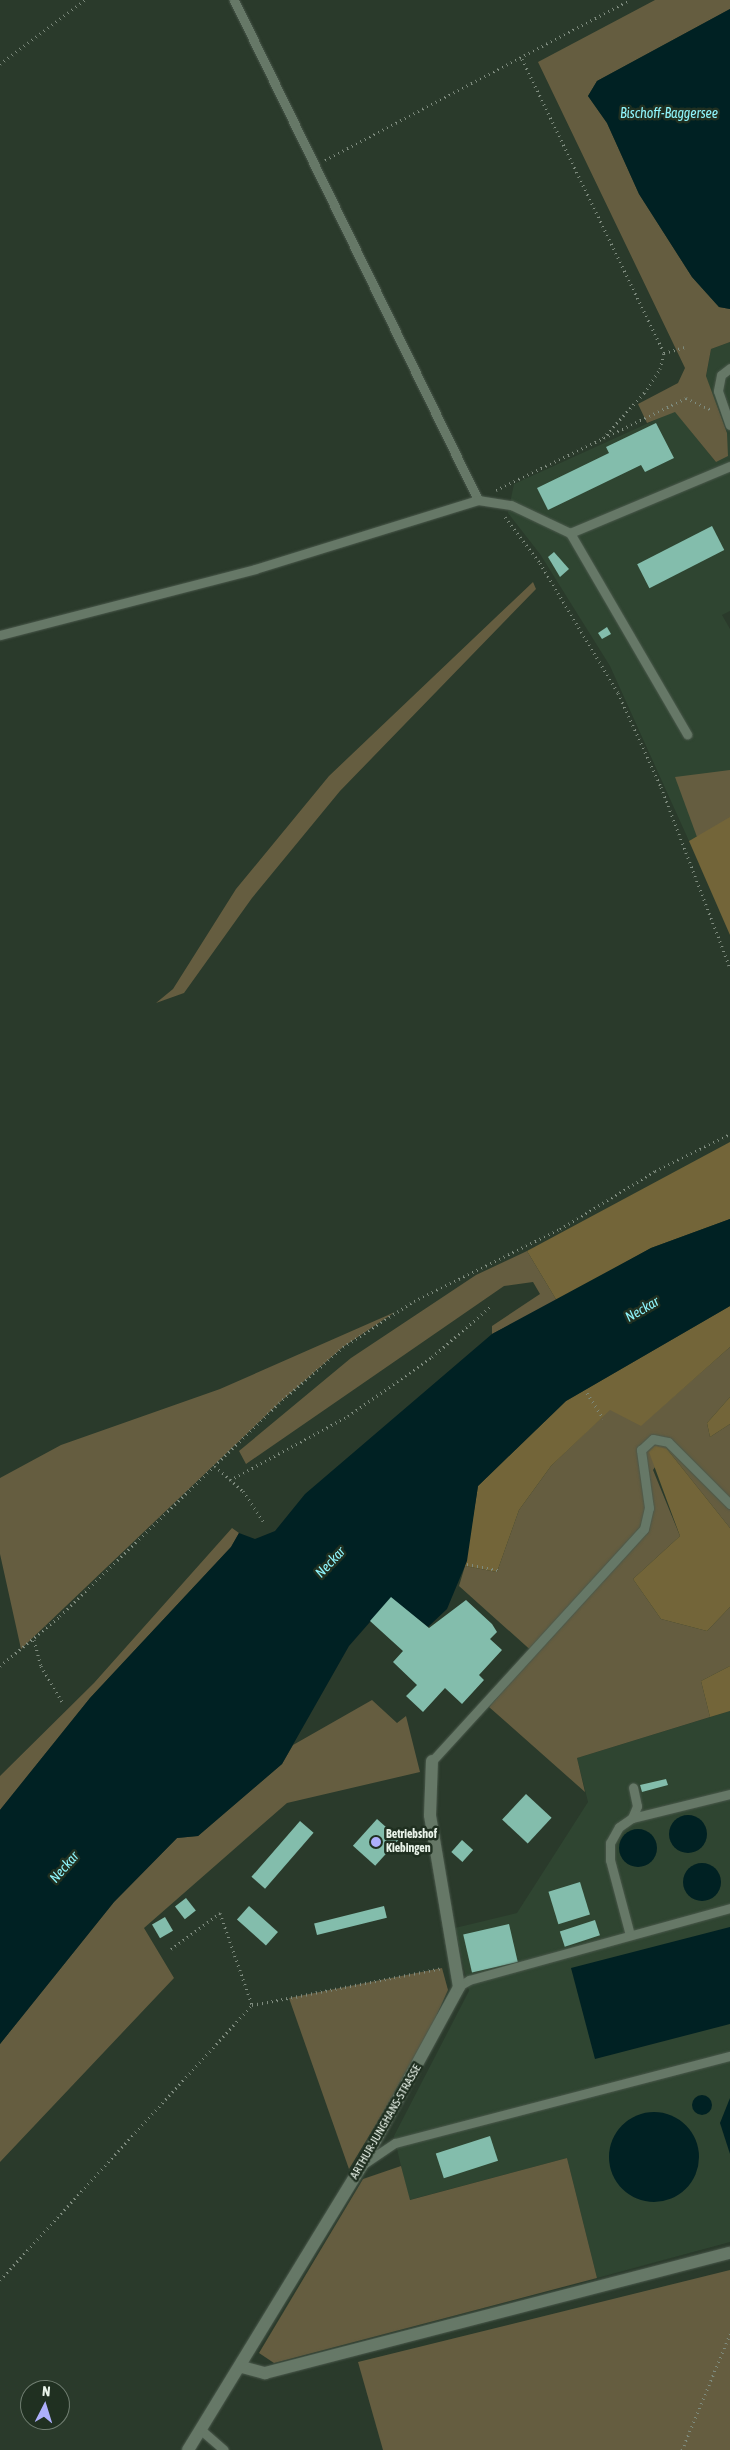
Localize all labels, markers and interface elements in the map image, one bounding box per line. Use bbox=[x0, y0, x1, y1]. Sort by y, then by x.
water label: Bischoff-Baggersee bbox=[620, 105, 718, 121]
water label: Neckar bbox=[622, 1293, 662, 1325]
water label: Neckar bbox=[312, 1543, 348, 1581]
place label: Betriebshof Kiebingen bbox=[386, 1828, 437, 1856]
marker: Betriebshof Kiebingen bbox=[370, 1836, 382, 1848]
water label: Neckar bbox=[46, 1848, 82, 1886]
street label: ARTHUR-JUNGHANS-STRASSE bbox=[347, 2062, 425, 2182]
north arrow bbox=[20, 2380, 70, 2430]
text: N bbox=[41, 2383, 51, 2399]

